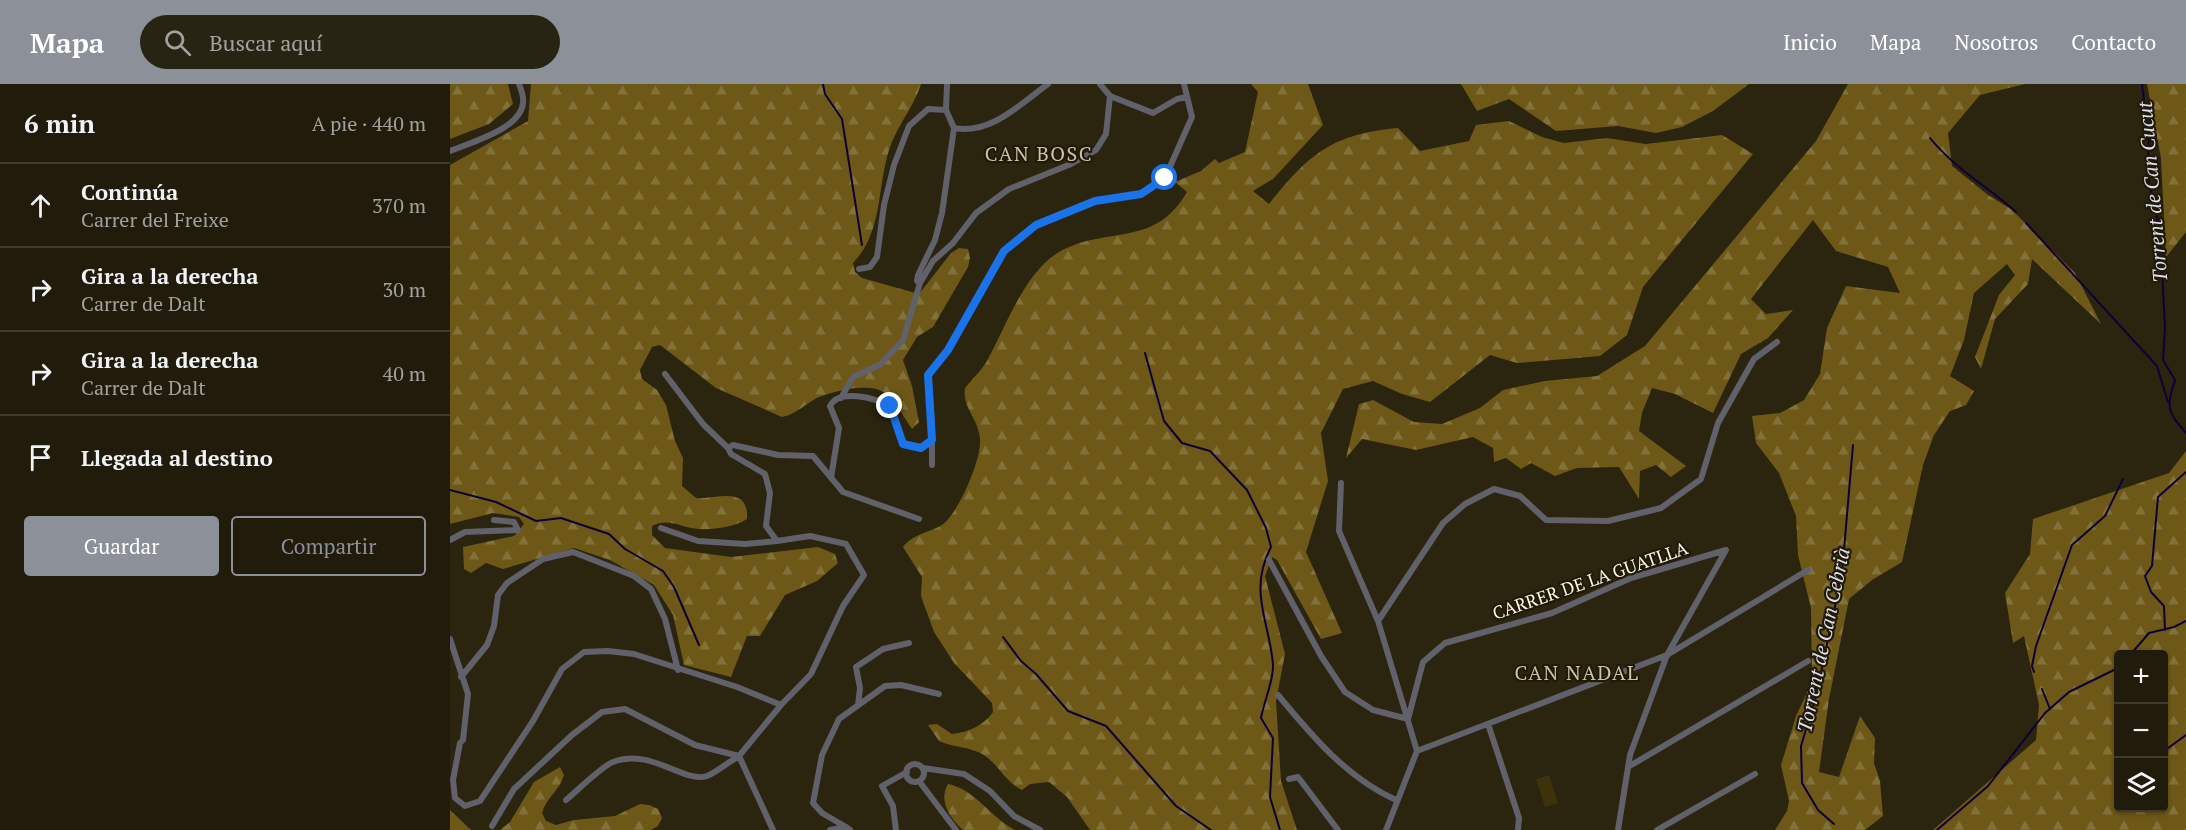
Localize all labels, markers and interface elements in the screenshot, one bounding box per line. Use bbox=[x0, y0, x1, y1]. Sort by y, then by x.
search box bbox=[140, 15, 560, 69]
text: Mapa bbox=[30, 24, 104, 61]
icon: search bbox=[161, 26, 194, 59]
text: Buscar aquí bbox=[209, 28, 323, 57]
text: Inicio bbox=[1783, 28, 1837, 56]
text: Mapa bbox=[1870, 28, 1921, 56]
text: Nosotros bbox=[1954, 28, 2038, 56]
text: Contacto bbox=[2071, 28, 2156, 56]
water label: Torrent de Can Cucut bbox=[2131, 99, 2173, 284]
text: 6 min bbox=[24, 106, 95, 140]
text: A pie · 440 m bbox=[312, 110, 426, 137]
district label: CAN BOSC bbox=[985, 140, 1093, 167]
route start bbox=[1151, 164, 1177, 190]
text: Continúa bbox=[81, 177, 178, 206]
icon: ahead bbox=[24, 189, 57, 222]
text: 370 m bbox=[372, 192, 426, 219]
text: Carrer del Freixe bbox=[81, 206, 229, 233]
text: Gira a la derecha bbox=[81, 261, 259, 290]
icon: right bbox=[24, 273, 57, 306]
text: 30 m bbox=[383, 276, 426, 303]
text: Carrer de Dalt bbox=[81, 290, 206, 317]
text: Gira a la derecha bbox=[81, 345, 259, 374]
icon: right bbox=[24, 357, 57, 390]
text: 40 m bbox=[383, 360, 426, 387]
text: Carrer de Dalt bbox=[81, 374, 206, 401]
route end bbox=[876, 392, 902, 418]
icon: arrive bbox=[24, 441, 57, 474]
text: Llegada al destino bbox=[81, 443, 273, 472]
button: Guardar bbox=[24, 516, 219, 576]
button: Compartir bbox=[231, 516, 426, 576]
street label: CARRER DE LA GUATLLA bbox=[1489, 535, 1691, 625]
water label: Torrent de Can Cebrià bbox=[1790, 545, 1856, 735]
map controls bbox=[2114, 650, 2168, 812]
button: + bbox=[2114, 650, 2168, 704]
district label: CAN NADAL bbox=[1514, 659, 1640, 686]
button: − bbox=[2114, 704, 2168, 758]
button: layers bbox=[2114, 758, 2168, 812]

